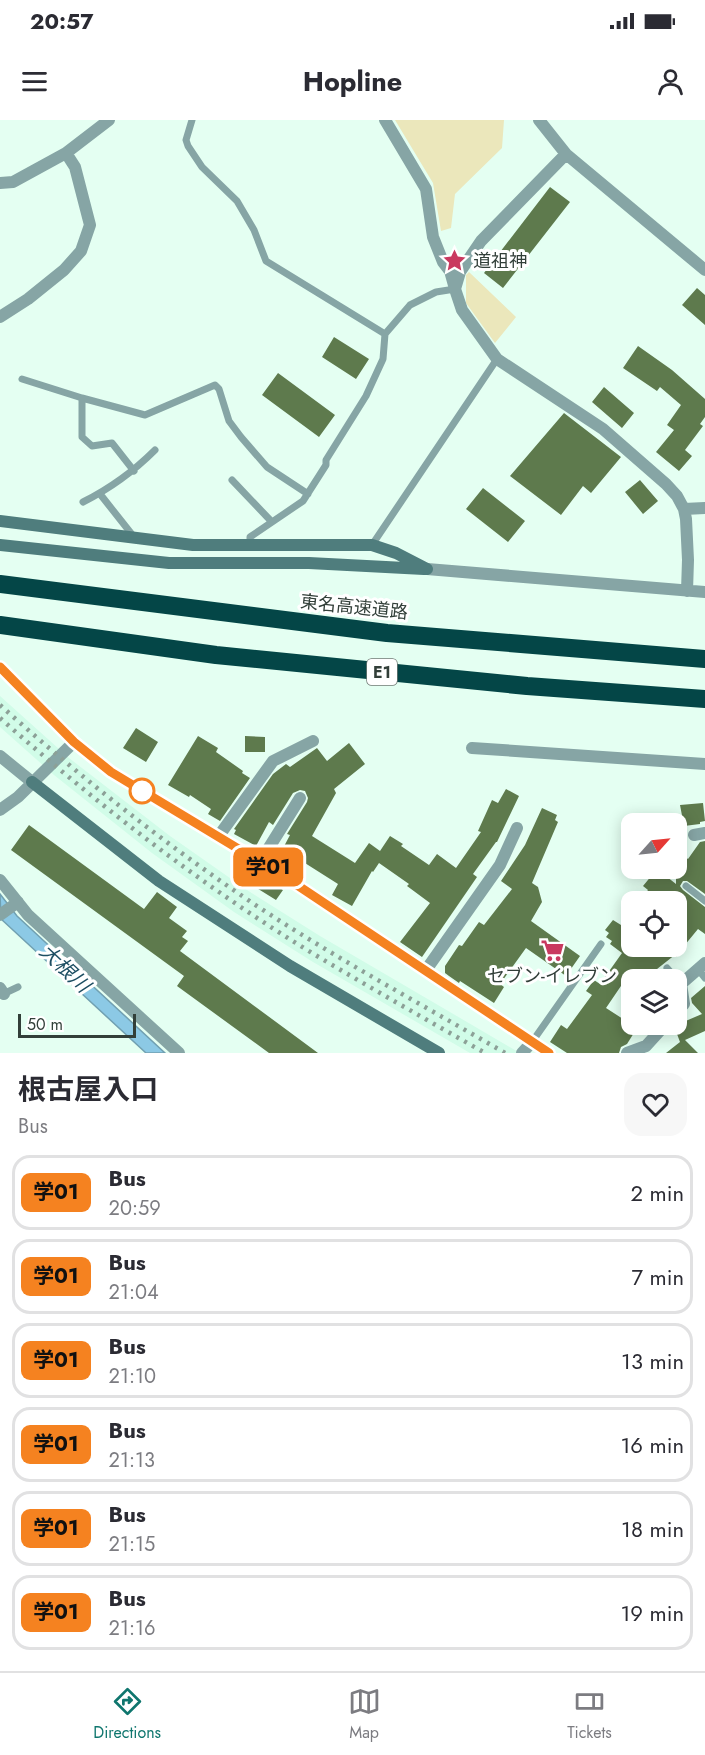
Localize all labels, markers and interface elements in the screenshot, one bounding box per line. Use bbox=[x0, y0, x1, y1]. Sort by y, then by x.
text: 20:57 bbox=[30, 5, 94, 37]
text: Hopline bbox=[303, 62, 402, 101]
icon: menu bbox=[18, 65, 51, 98]
icon: person bbox=[654, 65, 687, 98]
place icon: 道祖神 bbox=[442, 248, 468, 274]
place label: 道祖神 bbox=[473, 248, 527, 274]
street label: 東名高速道路 bbox=[299, 588, 409, 626]
road number: E1 bbox=[367, 659, 397, 685]
unlabelled marker bbox=[129, 778, 155, 804]
north arrow bbox=[621, 813, 687, 879]
map controls bbox=[621, 813, 687, 1035]
line badge: 学01 bbox=[234, 848, 302, 886]
text: 学01 bbox=[245, 852, 291, 882]
button: locate bbox=[621, 891, 687, 957]
water label: 大根川 bbox=[33, 937, 98, 1001]
supermarket icon: セブン-イレブン bbox=[539, 937, 565, 963]
place label: セブン-イレブン bbox=[487, 963, 617, 989]
button: layers bbox=[621, 969, 687, 1035]
scale bar bbox=[18, 1011, 136, 1038]
text: 50 m bbox=[27, 1013, 63, 1036]
text: 根古屋入口 bbox=[18, 1069, 158, 1110]
button: heart bbox=[624, 1073, 687, 1136]
text: Bus bbox=[18, 1112, 48, 1141]
text: Bus bbox=[109, 1162, 146, 1194]
text: 学01 bbox=[33, 1177, 79, 1207]
text: 2 min bbox=[630, 1177, 684, 1209]
text: 20:59 bbox=[109, 1194, 161, 1223]
text: Bus bbox=[109, 1246, 146, 1278]
text: 学01 bbox=[33, 1261, 79, 1291]
text: 7 min bbox=[631, 1261, 684, 1293]
text: 21:04 bbox=[109, 1278, 159, 1307]
text: Bus bbox=[109, 1330, 146, 1362]
text: 学01 bbox=[33, 1345, 79, 1375]
text: 13 min bbox=[621, 1345, 684, 1377]
text: 21:10 bbox=[109, 1362, 156, 1391]
text: Bus bbox=[109, 1414, 146, 1446]
text: 学01 bbox=[33, 1429, 79, 1459]
text: 16 min bbox=[620, 1429, 684, 1461]
text: 21:13 bbox=[109, 1446, 155, 1475]
text: Bus bbox=[109, 1498, 146, 1530]
text: 学01 bbox=[33, 1513, 79, 1543]
text: 18 min bbox=[621, 1513, 684, 1545]
text: 21:15 bbox=[109, 1530, 155, 1559]
text: Bus bbox=[109, 1582, 146, 1614]
text: 学01 bbox=[33, 1597, 79, 1627]
text: 19 min bbox=[620, 1597, 684, 1629]
text: 21:16 bbox=[109, 1614, 156, 1643]
tab: Directions bbox=[93, 1685, 161, 1744]
tab: Map bbox=[348, 1685, 381, 1744]
tab: Tickets bbox=[567, 1685, 612, 1744]

